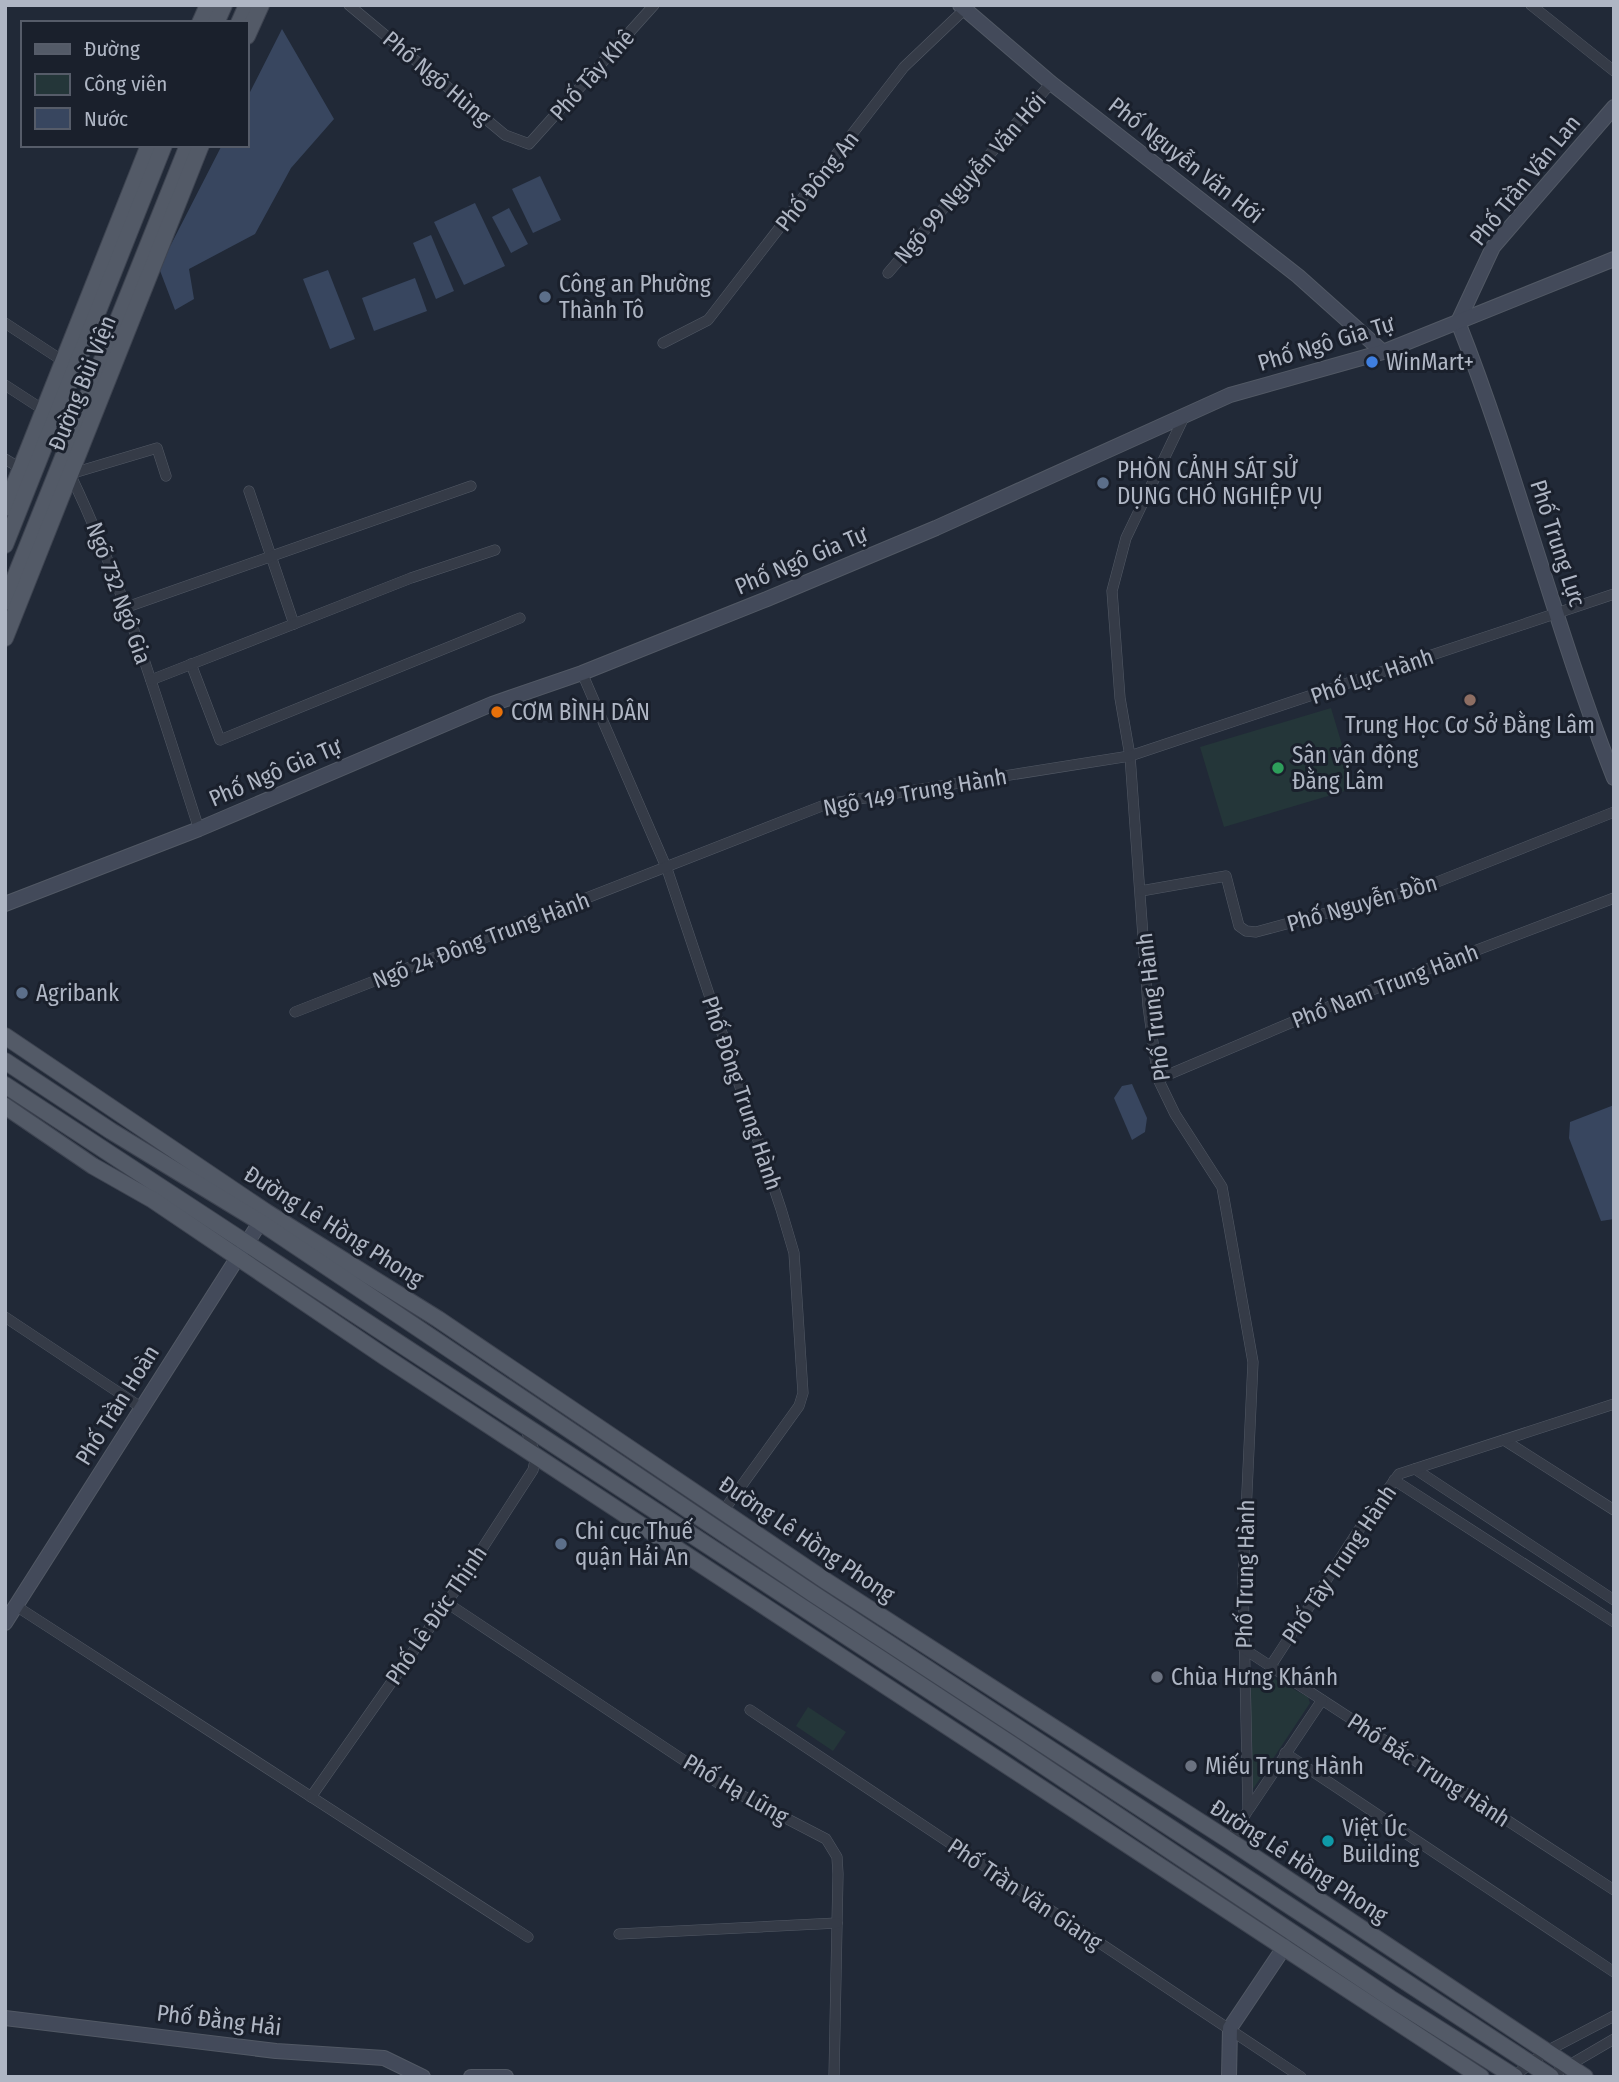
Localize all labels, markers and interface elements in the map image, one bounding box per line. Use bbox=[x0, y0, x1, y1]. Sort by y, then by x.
legend bbox=[21, 21, 248, 147]
street label: Phố Tây Khê bbox=[544, 24, 640, 126]
street label: Phố Ngô Hùng bbox=[377, 25, 497, 131]
text: Đường bbox=[84, 36, 140, 62]
text: Công viên bbox=[84, 71, 167, 97]
street label: Ngõ 99 Nguyễn Văn Hới bbox=[888, 87, 1052, 269]
street label: Phố Nguyễn Văn Hới bbox=[1103, 91, 1269, 229]
text: Nước bbox=[84, 106, 128, 132]
street label: Phố Trần Văn Lan bbox=[1464, 109, 1586, 251]
street label: Phố Đông An bbox=[769, 125, 865, 237]
place label: Công an Phường Thành Tô bbox=[559, 270, 711, 324]
marker: Công an Phường Thành Tô bbox=[537, 289, 553, 305]
street label: Phố Ngô Gia Tự bbox=[1254, 309, 1398, 377]
street label: Đường Bùi Viện bbox=[42, 311, 122, 455]
place label: WinMart+ bbox=[1386, 348, 1474, 376]
marker: WinMart+ bbox=[1364, 354, 1380, 370]
place label: PHÒN CẢNH SÁT SỬ DỤNG CHÓ NGHIỆP VỤ bbox=[1117, 453, 1322, 510]
marker: PHÒN CẢNH SÁT SỬ DỤNG CHÓ NGHIỆP VỤ bbox=[1095, 475, 1111, 491]
street label: Phố Trung Lực bbox=[1524, 476, 1592, 610]
street label: Ngõ 732 Ngô Gia bbox=[80, 518, 158, 668]
street label: Phố Ngô Gia Tự bbox=[731, 519, 872, 600]
street label: Phố Lực Hành bbox=[1307, 642, 1437, 710]
marker: Trung Học Cơ Sở Đằng Lâm bbox=[1462, 692, 1478, 708]
place label: CƠM BÌNH DÂN bbox=[511, 697, 650, 726]
marker: CƠM BÌNH DÂN bbox=[489, 704, 505, 720]
place label: Trung Học Cơ Sở Đằng Lâm bbox=[1345, 710, 1595, 739]
street label: Phố Ngô Gia Tự bbox=[205, 731, 346, 812]
place label: Sân vận động Đằng Lâm bbox=[1292, 741, 1419, 795]
marker: Sân vận động Đằng Lâm bbox=[1270, 760, 1286, 776]
street label: Ngõ 149 Trung Hành bbox=[821, 762, 1009, 822]
street label: Phố Nguyễn Đồn bbox=[1284, 868, 1440, 938]
street label: Ngõ 24 Đông Trung Hành bbox=[369, 886, 593, 994]
street label: Phố Trung Hành bbox=[1130, 931, 1176, 1083]
street label: Phố Nam Trung Hành bbox=[1288, 938, 1482, 1034]
place label: Agribank bbox=[36, 979, 119, 1007]
marker: Agribank bbox=[14, 985, 30, 1001]
street label: Phố Đông Trung Hành bbox=[696, 992, 788, 1194]
street label: Đường Lê Hồng Phong bbox=[239, 1159, 429, 1293]
street label: Phố Trần Hoàn bbox=[69, 1340, 165, 1470]
street label: Đường Lê Hồng Phong bbox=[714, 1470, 900, 1608]
street label: Phố Tây Trung Hành bbox=[1276, 1479, 1402, 1649]
street label: Phố Trung Hành bbox=[1230, 1499, 1260, 1649]
place label: Chi cục Thuế quận Hải An bbox=[575, 1517, 694, 1571]
marker: Chi cục Thuế quận Hải An bbox=[553, 1536, 569, 1552]
street label: Phố Lê Đức Thịnh bbox=[379, 1540, 493, 1690]
place label: Chùa Hưng Khánh bbox=[1171, 1663, 1338, 1691]
marker: Chùa Hưng Khánh bbox=[1149, 1669, 1165, 1685]
street label: Phố Bắc Trung Hành bbox=[1342, 1706, 1516, 1833]
street label: Phố Hạ Lũng bbox=[678, 1748, 794, 1830]
place label: Miếu Trung Hành bbox=[1205, 1752, 1364, 1780]
marker: Miếu Trung Hành bbox=[1183, 1758, 1199, 1774]
street label: Đường Lê Hồng Phong bbox=[1205, 1793, 1393, 1929]
place label: Việt Úc Building bbox=[1342, 1813, 1420, 1868]
street label: Phố Trần Văn Giang bbox=[943, 1832, 1108, 1956]
marker: Việt Úc Building bbox=[1320, 1833, 1336, 1849]
street label: Phố Đằng Hải bbox=[155, 1997, 283, 2042]

